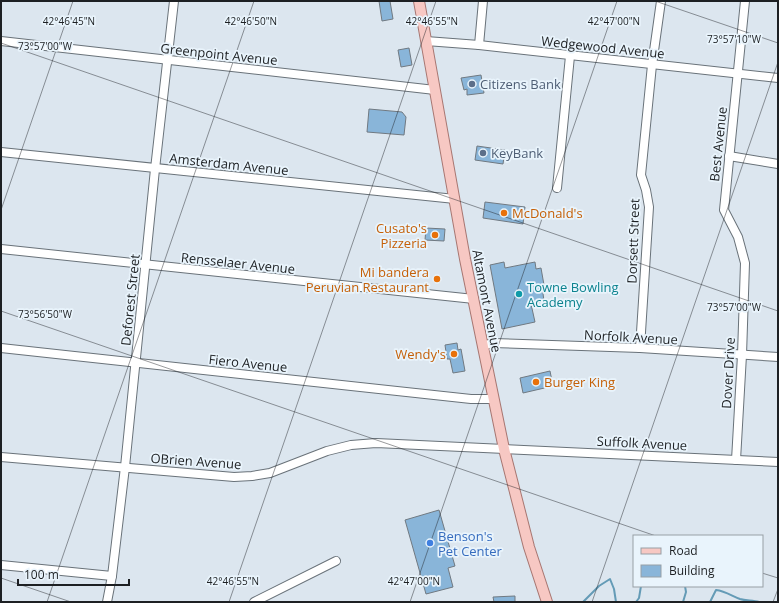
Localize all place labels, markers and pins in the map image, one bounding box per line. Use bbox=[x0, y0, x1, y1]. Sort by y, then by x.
place label: Citizens Bank bbox=[480, 75, 561, 93]
marker: Citizens Bank bbox=[467, 79, 477, 89]
place label: KeyBank bbox=[491, 144, 543, 162]
marker: KeyBank bbox=[478, 148, 488, 158]
place label: McDonald's bbox=[512, 204, 583, 222]
marker: McDonald's bbox=[499, 208, 509, 218]
place label: Cusato's Pizzeria bbox=[376, 219, 427, 252]
marker: Cusato's Pizzeria bbox=[430, 230, 440, 240]
place label: Mi bandera Peruvian Restaurant bbox=[306, 263, 429, 296]
marker: Mi bandera Peruvian Restaurant bbox=[432, 274, 442, 284]
place label: Towne Bowling Academy bbox=[527, 278, 619, 311]
marker: Towne Bowling Academy bbox=[514, 289, 524, 299]
place label: Wendy's bbox=[395, 345, 446, 363]
marker: Wendy's bbox=[449, 349, 459, 359]
place label: Burger King bbox=[544, 373, 615, 391]
marker: Burger King bbox=[531, 377, 541, 387]
place label: Benson's Pet Center bbox=[438, 527, 503, 560]
marker: Benson's Pet Center bbox=[425, 538, 435, 548]

